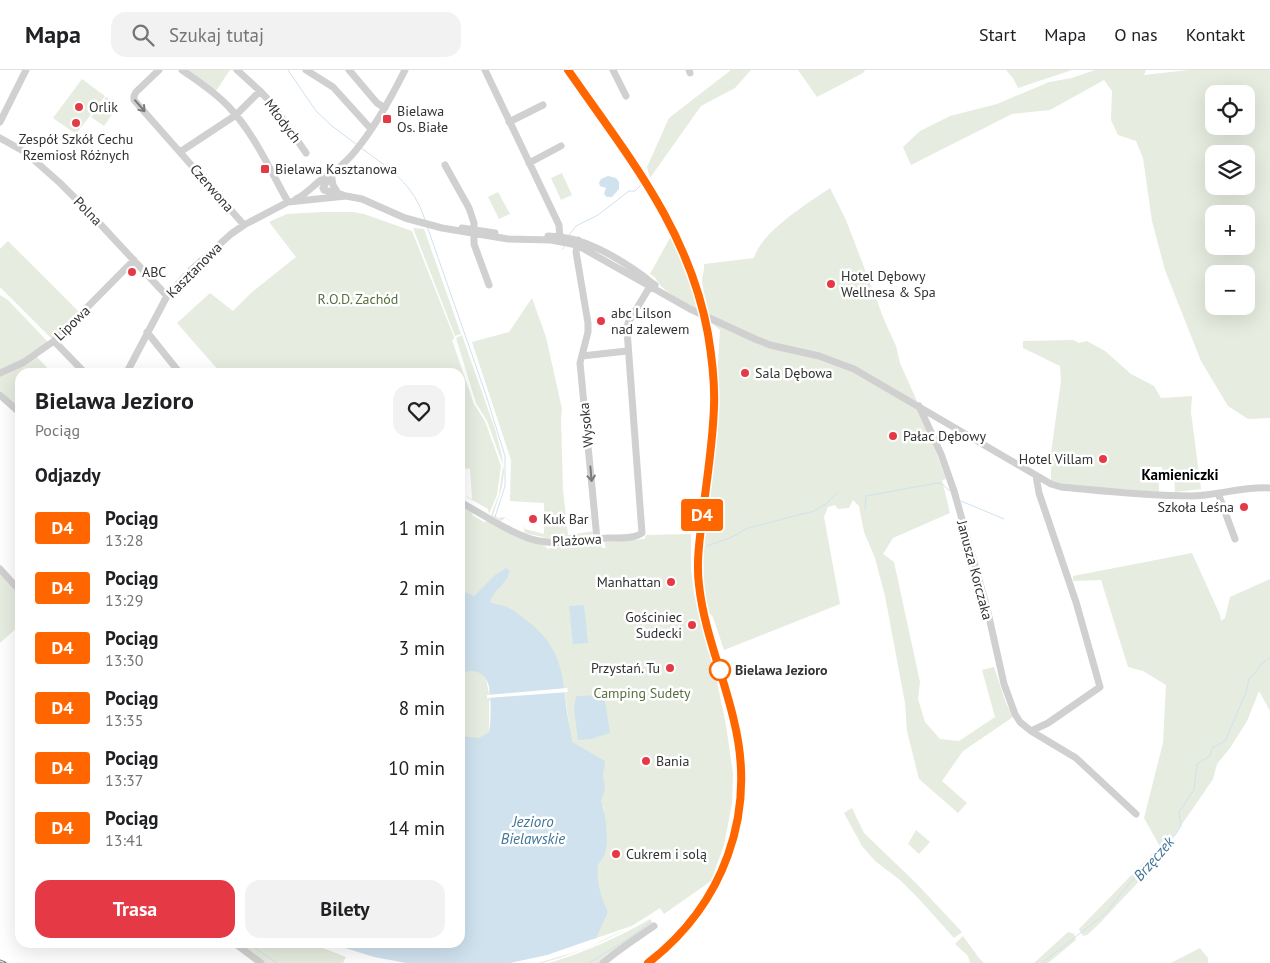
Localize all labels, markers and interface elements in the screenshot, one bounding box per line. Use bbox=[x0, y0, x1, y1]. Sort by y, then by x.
search box bbox=[111, 12, 461, 57]
text: Mapa bbox=[25, 19, 81, 50]
icon: search bbox=[129, 21, 157, 49]
text: Szukaj tutaj bbox=[169, 23, 264, 47]
text: Start bbox=[979, 23, 1016, 46]
text: Mapa bbox=[1044, 23, 1086, 46]
text: O nas bbox=[1114, 23, 1158, 46]
text: Kontakt bbox=[1186, 23, 1245, 46]
map controls bbox=[1205, 85, 1255, 315]
button: locate bbox=[1205, 85, 1255, 135]
street label: Młodych bbox=[261, 95, 305, 147]
place label: Orlik bbox=[89, 98, 118, 116]
one-way arrow bbox=[134, 99, 145, 112]
marker: Orlik bbox=[73, 101, 85, 113]
place label: Bielawa Os. Białe bbox=[397, 102, 448, 136]
marker: Bielawa Os. Białe bbox=[381, 113, 393, 125]
marker: Zespół Szkół Cechu Rzemiosł Różnych bbox=[70, 117, 82, 129]
place label: Zespół Szkół Cechu Rzemiosł Różnych bbox=[19, 130, 133, 164]
button: layers bbox=[1205, 145, 1255, 195]
street label: Czerwona bbox=[186, 160, 238, 216]
place label: Bielawa Kasztanowa bbox=[275, 160, 397, 178]
marker: Bielawa Kasztanowa bbox=[259, 163, 271, 175]
street label: Polna bbox=[70, 193, 106, 229]
button: + bbox=[1205, 205, 1255, 255]
street label: Kasztanowa bbox=[162, 238, 226, 302]
place label: ABC bbox=[142, 263, 166, 281]
button: − bbox=[1205, 265, 1255, 315]
marker: ABC bbox=[126, 266, 138, 278]
place label: Hotel Dębowy Wellnesa & Spa bbox=[841, 267, 936, 301]
marker: Hotel Dębowy Wellnesa & Spa bbox=[825, 278, 837, 290]
park label: R.O.D. Zachód bbox=[318, 290, 398, 308]
street label: Lipowa bbox=[50, 302, 94, 344]
place label: abc Lilson nad zalewem bbox=[611, 304, 689, 338]
marker: abc Lilson nad zalewem bbox=[595, 315, 607, 327]
place label: Sala Dębowa bbox=[755, 364, 833, 382]
marker: Sala Dębowa bbox=[739, 367, 751, 379]
text: Bielawa Jezioro bbox=[35, 385, 194, 416]
button: heart bbox=[393, 385, 445, 437]
street label: Wysoka bbox=[575, 402, 597, 448]
text: Pociąg bbox=[35, 420, 80, 440]
place label: Pałac Dębowy bbox=[903, 427, 987, 445]
marker: Pałac Dębowy bbox=[887, 430, 899, 442]
place label: Hotel Villam bbox=[1019, 450, 1093, 468]
marker: Hotel Villam bbox=[1097, 453, 1109, 465]
text: Odjazdy bbox=[35, 463, 101, 487]
district label: Kamieniczki bbox=[1141, 465, 1219, 484]
one-way arrow bbox=[586, 466, 596, 482]
place label: Szkoła Leśna bbox=[1157, 498, 1234, 516]
line badge: D4 bbox=[680, 499, 724, 531]
marker: Szkoła Leśna bbox=[1238, 501, 1250, 513]
text: D4 bbox=[691, 503, 713, 526]
text: Pociąg bbox=[105, 506, 158, 530]
place label: Kuk Bar bbox=[543, 510, 589, 528]
marker: Kuk Bar bbox=[527, 513, 539, 525]
text: D4 bbox=[52, 516, 73, 539]
text: 1 min bbox=[399, 516, 445, 540]
street label: Janusza Korczaka bbox=[953, 517, 997, 622]
text: 13:28 bbox=[105, 530, 143, 550]
street label: Plażowa bbox=[552, 530, 602, 550]
text: Pociąg bbox=[105, 566, 158, 590]
place label: Manhattan bbox=[597, 573, 661, 591]
text: D4 bbox=[52, 576, 73, 599]
text: 2 min bbox=[399, 576, 445, 600]
marker: Manhattan bbox=[665, 576, 677, 588]
text: 13:29 bbox=[105, 590, 143, 610]
place label: Gościniec Sudecki bbox=[625, 608, 682, 642]
marker: Gościniec Sudecki bbox=[686, 619, 698, 631]
text: Pociąg bbox=[105, 626, 158, 650]
text: D4 bbox=[52, 636, 73, 659]
text: 3 min bbox=[399, 636, 445, 660]
text: 13:30 bbox=[105, 650, 143, 670]
place label: Przystań. Tu bbox=[591, 659, 660, 677]
marker: Bielawa Jezioro bbox=[709, 659, 731, 681]
place label: Bielawa Jezioro bbox=[735, 661, 828, 679]
marker: Przystań. Tu bbox=[664, 662, 676, 674]
park label: Camping Sudety bbox=[593, 684, 691, 702]
text: Pociąg bbox=[105, 686, 158, 710]
text: D4 bbox=[52, 696, 73, 719]
text: 8 min bbox=[399, 696, 445, 720]
text: 13:35 bbox=[105, 710, 143, 730]
text: Pociąg bbox=[105, 746, 158, 770]
place label: Bania bbox=[656, 752, 690, 770]
marker: Bania bbox=[640, 755, 652, 767]
text: D4 bbox=[52, 756, 73, 779]
text: 10 min bbox=[388, 756, 445, 780]
text: 13:37 bbox=[105, 770, 143, 790]
text: Pociąg bbox=[105, 806, 158, 830]
water label: Jezioro Bielawskie bbox=[501, 812, 565, 848]
text: D4 bbox=[52, 816, 73, 839]
text: 14 min bbox=[388, 816, 445, 840]
text: 13:41 bbox=[105, 830, 143, 850]
water label: Brzęczek bbox=[1129, 832, 1179, 885]
place label: Cukrem i solą bbox=[626, 845, 707, 863]
marker: Cukrem i solą bbox=[610, 848, 622, 860]
button: Trasa bbox=[35, 880, 235, 938]
button: Bilety bbox=[245, 880, 445, 938]

